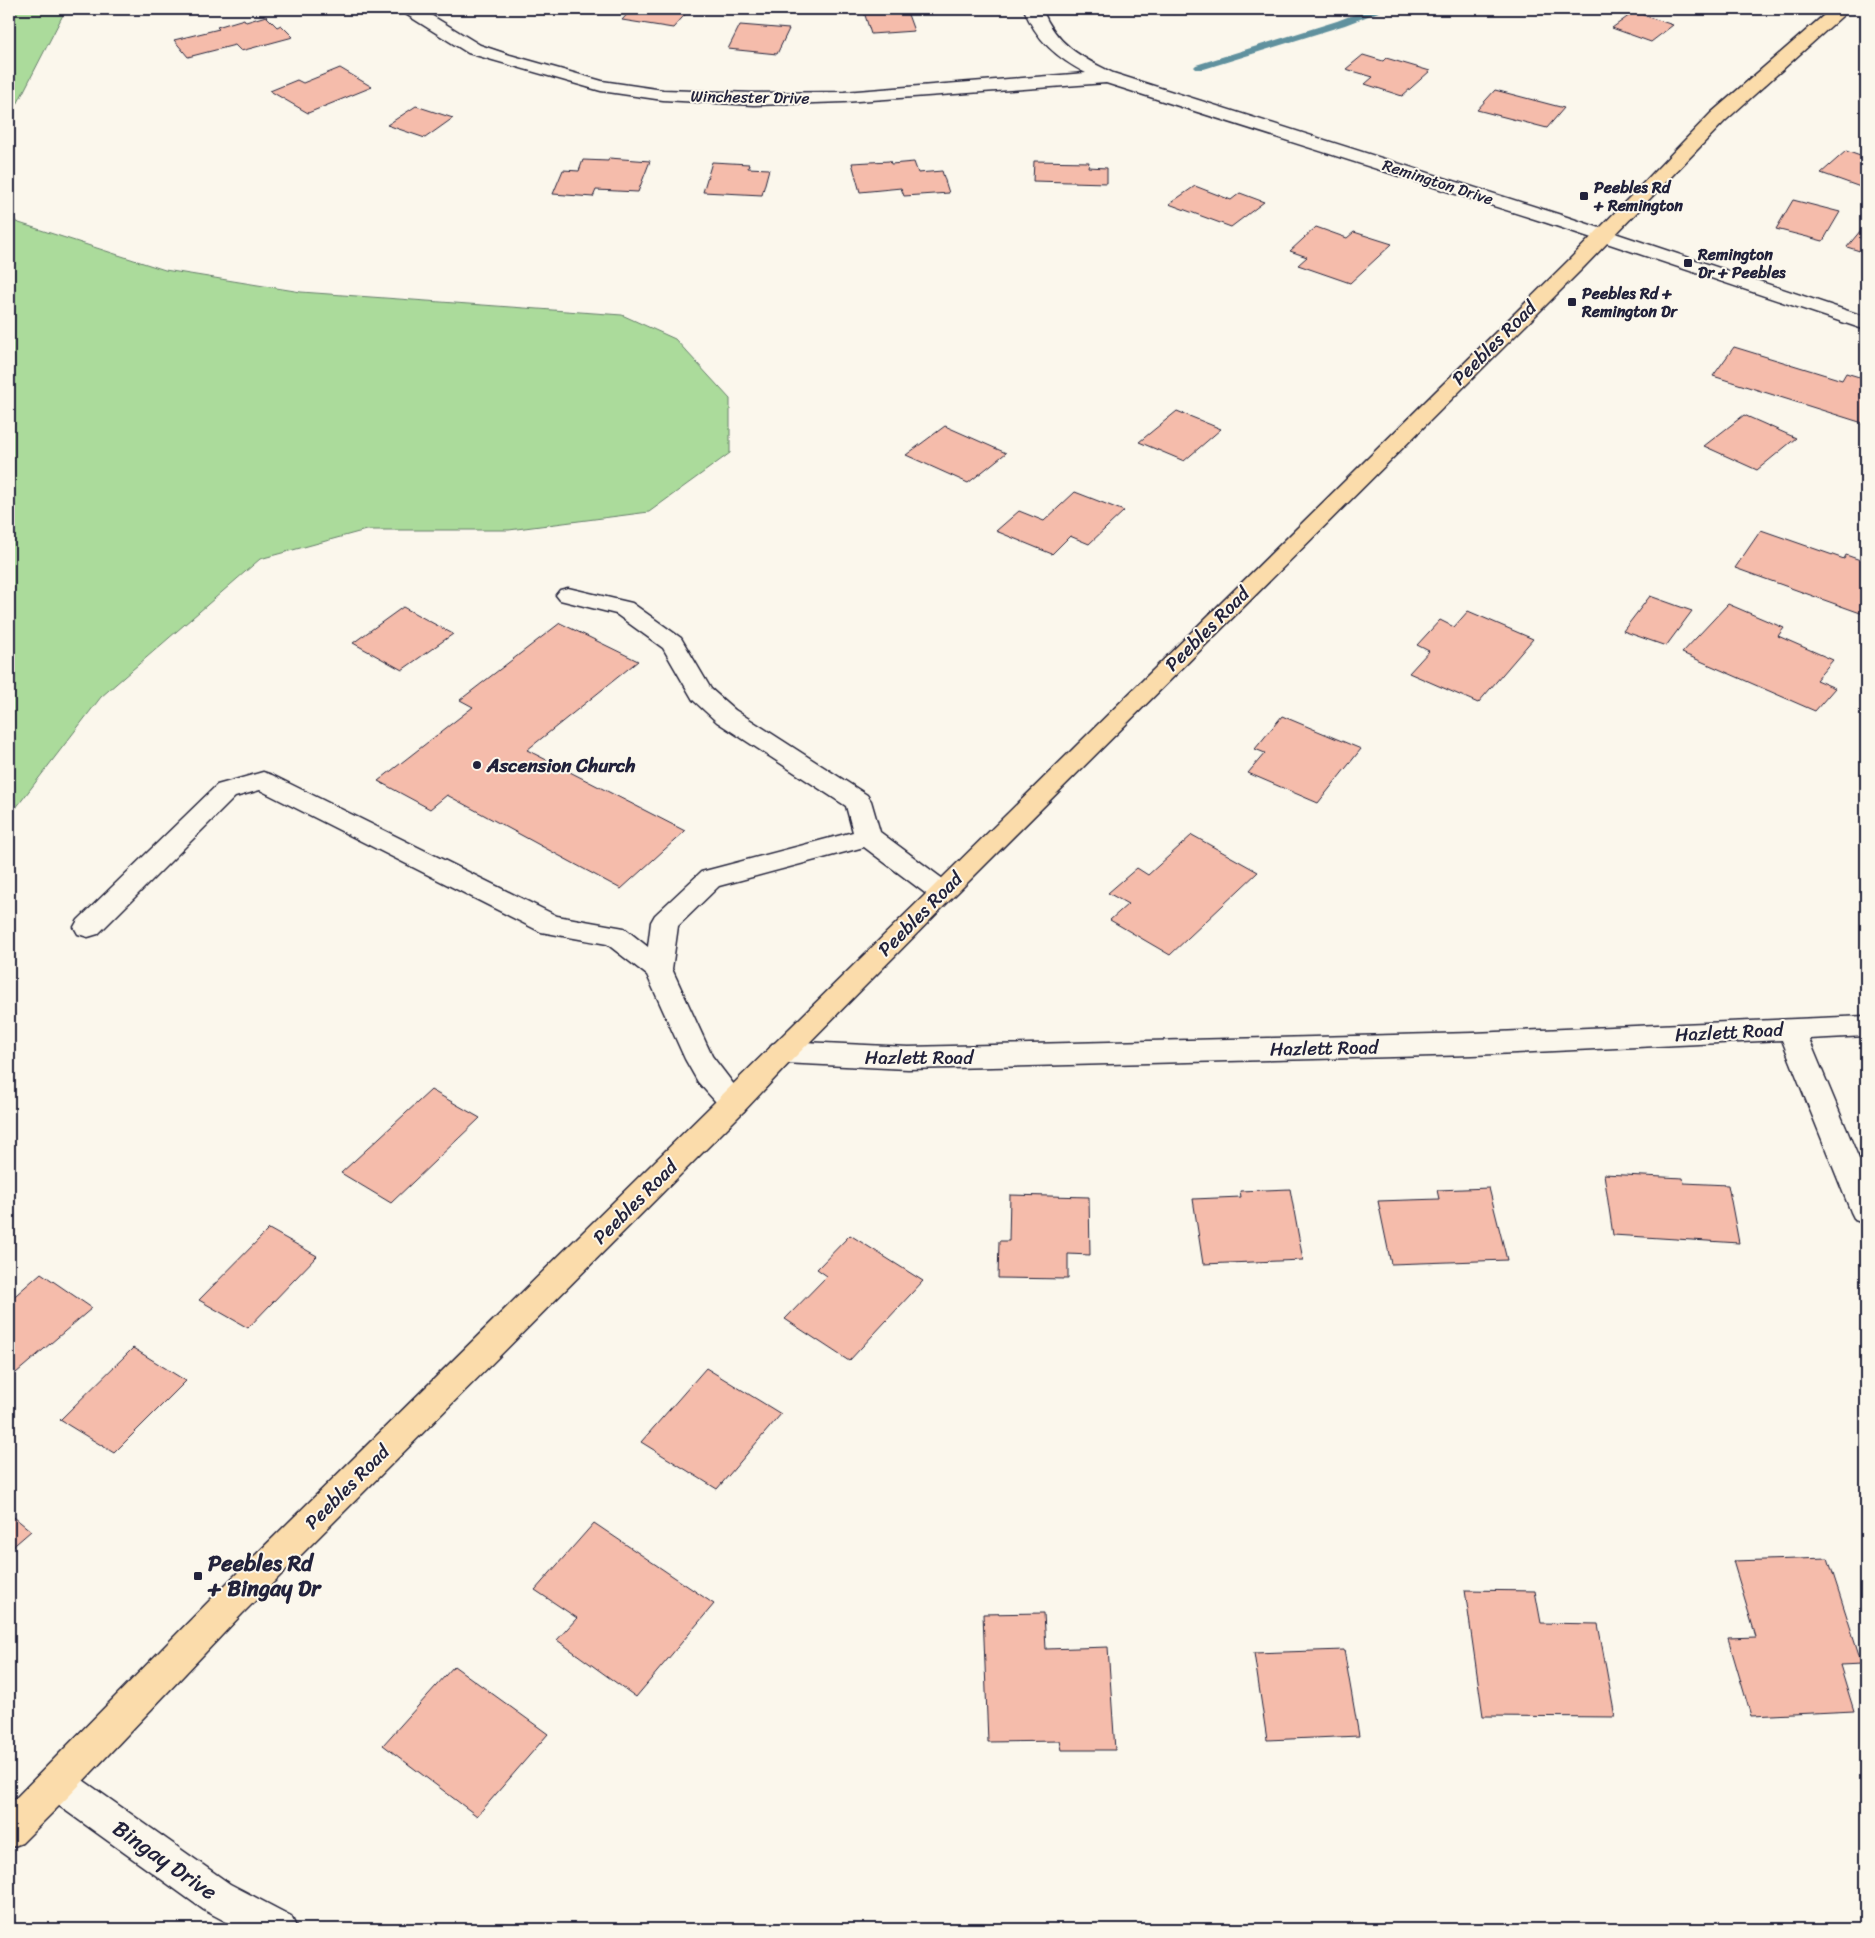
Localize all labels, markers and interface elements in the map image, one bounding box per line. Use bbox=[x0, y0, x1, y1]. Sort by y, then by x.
street label: Winchester Drive bbox=[690, 81, 810, 113]
street label: Remington Drive bbox=[1379, 150, 1497, 214]
place label: Peebles Rd + Remington bbox=[1593, 173, 1683, 220]
marker: Peebles Rd + Remington bbox=[1578, 190, 1590, 202]
place label: Remington Dr + Peebles bbox=[1697, 240, 1786, 287]
marker: Remington Dr + Peebles bbox=[1682, 257, 1694, 269]
place label: Peebles Rd + Remington Dr bbox=[1581, 279, 1679, 326]
street label: Peebles Road bbox=[1444, 291, 1546, 393]
marker: Peebles Rd + Remington Dr bbox=[1566, 296, 1578, 308]
street label: Peebles Road bbox=[1157, 577, 1259, 679]
place label: Ascension Church bbox=[486, 749, 636, 782]
marker: Ascension Church bbox=[471, 759, 483, 771]
street label: Peebles Road bbox=[870, 862, 972, 964]
street label: Hazlett Road bbox=[1674, 1013, 1786, 1051]
street label: Hazlett Road bbox=[1270, 1031, 1380, 1065]
street label: Hazlett Road bbox=[865, 1041, 975, 1074]
street label: Peebles Road bbox=[585, 1150, 687, 1252]
street label: Peebles Road bbox=[297, 1435, 399, 1537]
place label: Peebles Rd + Bingay Dr bbox=[207, 1544, 322, 1608]
marker: Peebles Rd + Bingay Dr bbox=[192, 1570, 204, 1582]
street label: Bingay Drive bbox=[104, 1809, 226, 1911]

